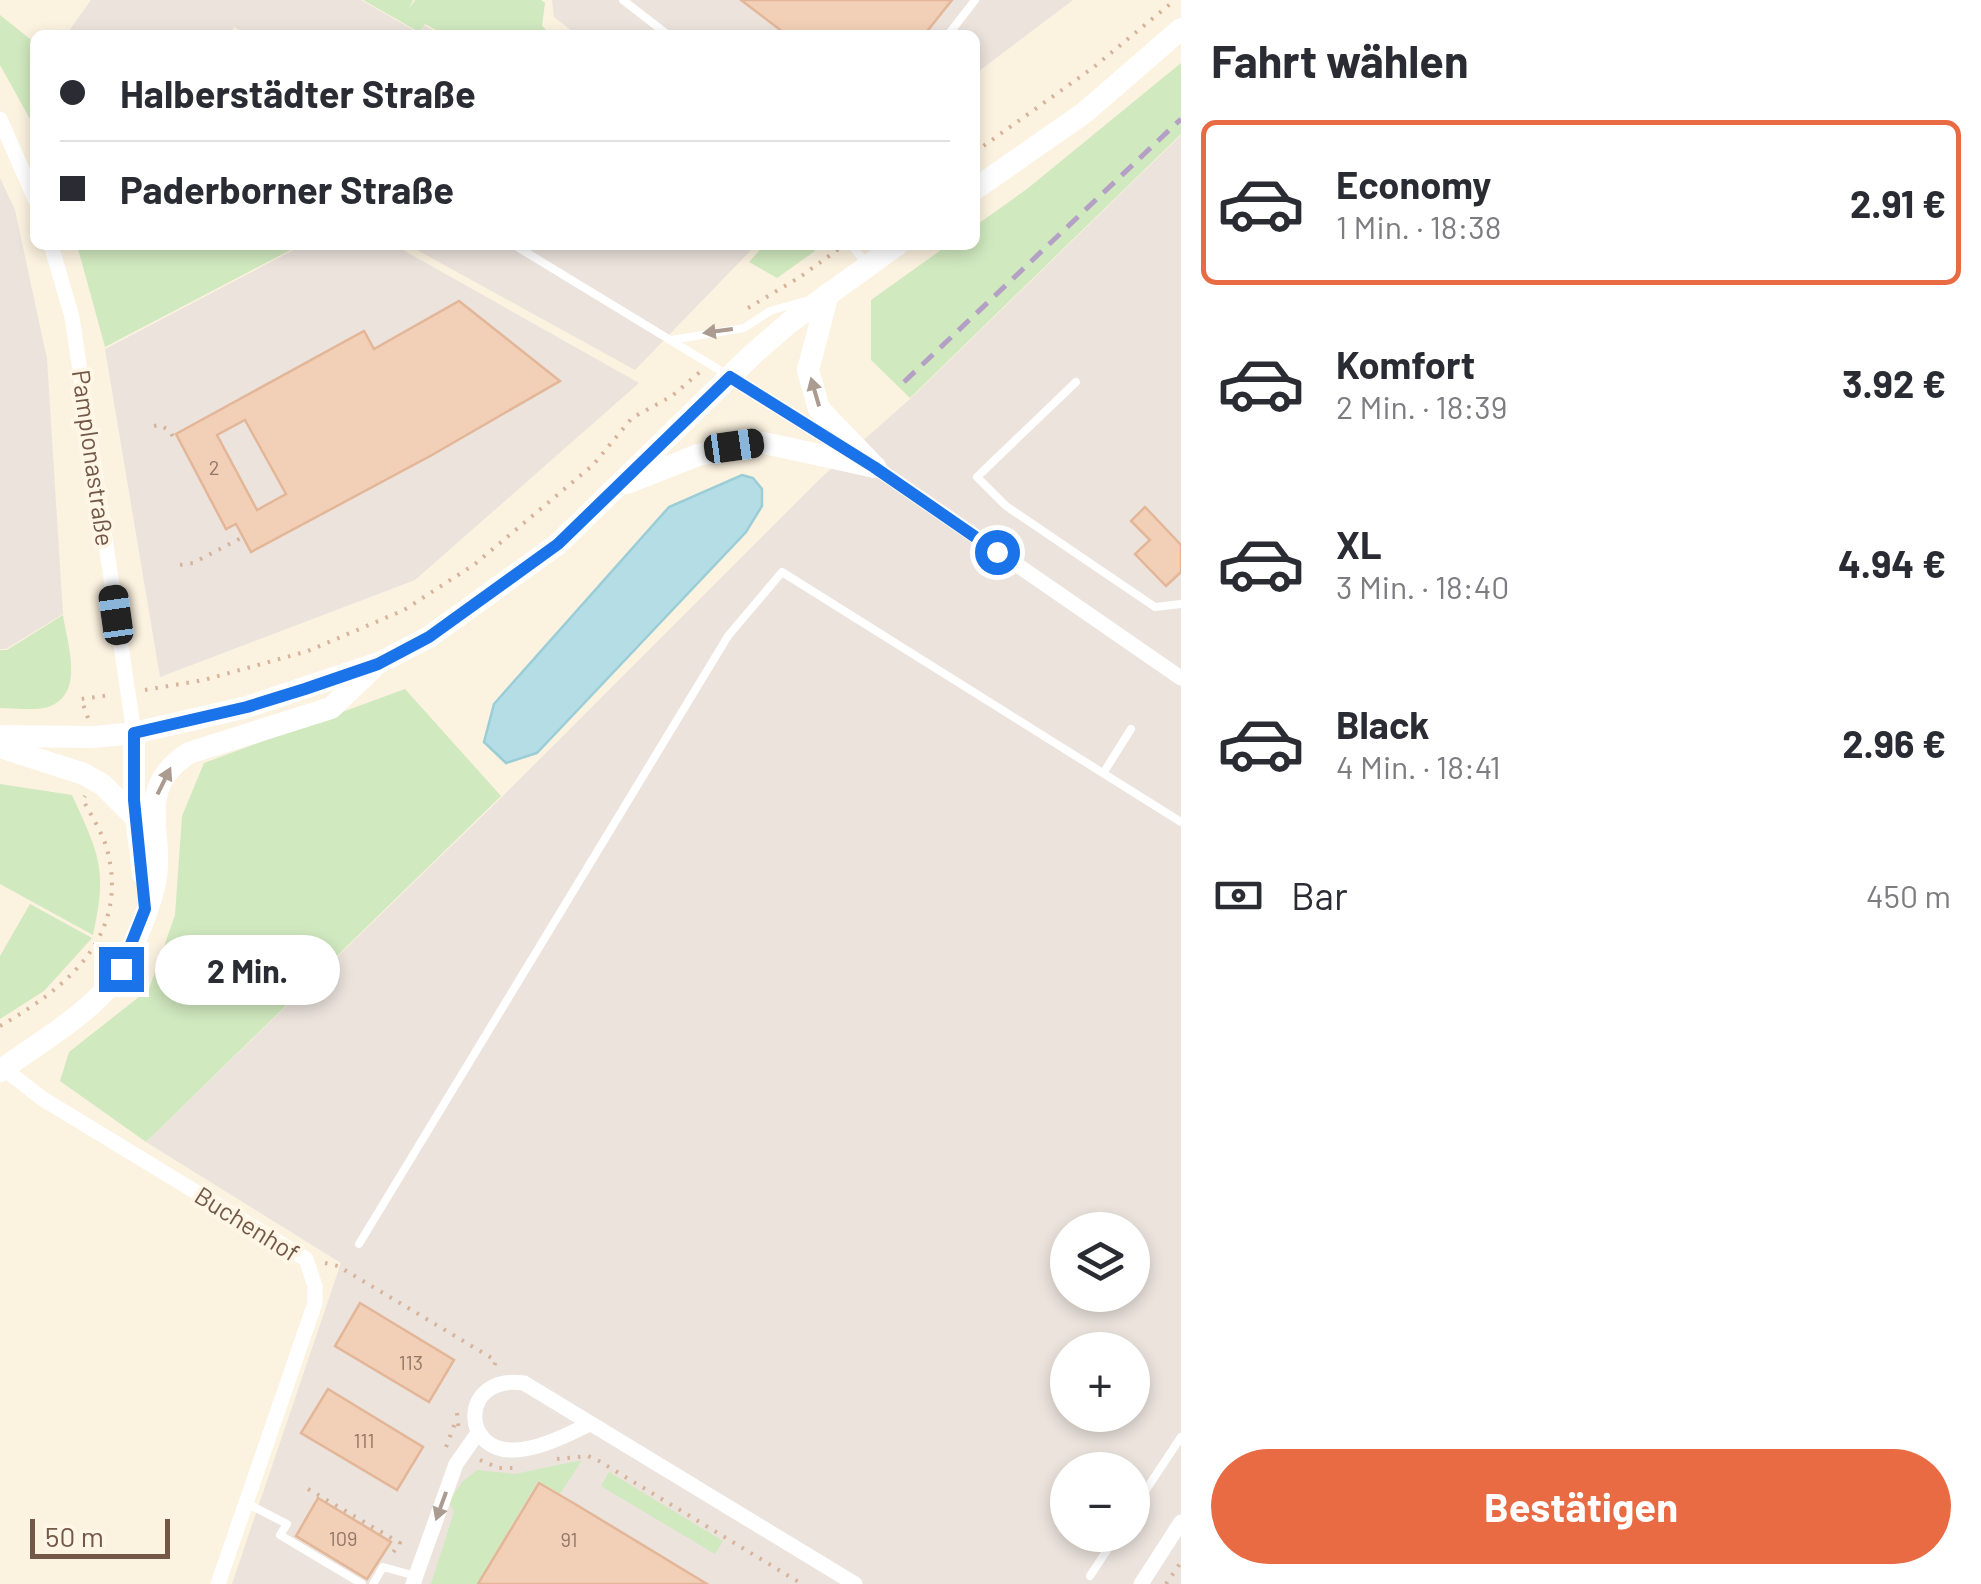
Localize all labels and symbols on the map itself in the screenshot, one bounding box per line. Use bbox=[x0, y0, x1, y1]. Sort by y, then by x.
one-way arrow bbox=[702, 324, 734, 340]
street label: Pamplonastraße bbox=[67, 368, 121, 548]
one-way arrow bbox=[807, 376, 822, 407]
car bbox=[702, 427, 766, 465]
house number: 2 bbox=[209, 455, 219, 479]
route start bbox=[975, 530, 1020, 575]
car bbox=[97, 583, 135, 647]
one-way arrow bbox=[155, 766, 172, 795]
callout: 2 Min. bbox=[156, 934, 341, 1004]
route end bbox=[99, 947, 144, 992]
street label: Buchenhof bbox=[190, 1179, 305, 1267]
house number: 113 bbox=[399, 1350, 423, 1374]
house number: 111 bbox=[353, 1428, 375, 1452]
one-way arrow bbox=[433, 1492, 448, 1522]
scale bar bbox=[30, 1514, 170, 1558]
house number: 109 bbox=[329, 1526, 357, 1550]
house number: 91 bbox=[560, 1527, 578, 1551]

